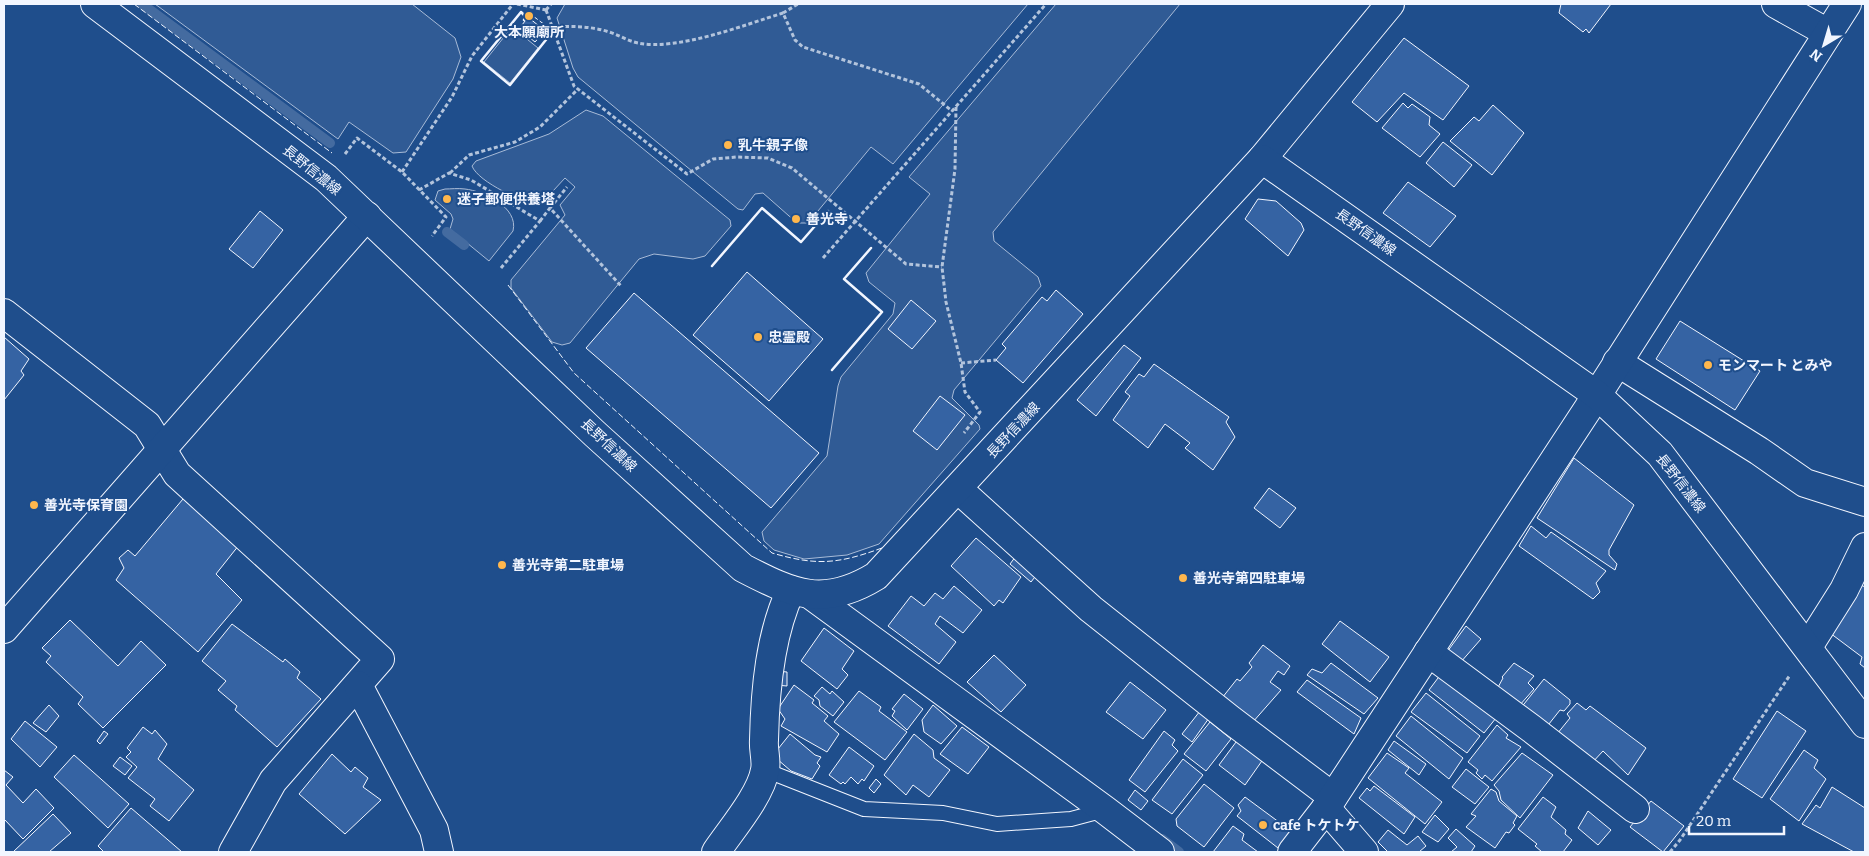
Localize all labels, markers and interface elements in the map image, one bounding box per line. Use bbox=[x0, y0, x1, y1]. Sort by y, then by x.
marker: 大本願廟所 bbox=[523, 10, 535, 22]
north arrow bbox=[1799, 20, 1849, 70]
place label: 大本願廟所 bbox=[494, 24, 564, 41]
text: N bbox=[1807, 45, 1826, 65]
place label: 乳牛親子像 bbox=[738, 137, 808, 154]
marker: 乳牛親子像 bbox=[722, 139, 734, 151]
street label: 長野信濃線 bbox=[279, 142, 344, 199]
place label: 迷子郵便供養塔 bbox=[457, 191, 555, 208]
marker: 迷子郵便供養塔 bbox=[441, 193, 453, 205]
street label: 長野信濃線 bbox=[1332, 205, 1399, 259]
place label: 善光寺 bbox=[806, 211, 848, 228]
marker: 善光寺 bbox=[790, 213, 802, 225]
place label: 忠霊殿 bbox=[768, 329, 810, 346]
marker: 忠霊殿 bbox=[752, 331, 764, 343]
place label: モンマート とみや bbox=[1718, 357, 1833, 374]
marker: モンマート とみや bbox=[1702, 359, 1714, 371]
street label: 長野信濃線 bbox=[983, 399, 1043, 462]
street label: 長野信濃線 bbox=[577, 415, 640, 475]
street label: 長野信濃線 bbox=[1652, 450, 1709, 516]
place label: 善光寺保育園 bbox=[44, 497, 128, 514]
marker: 善光寺保育園 bbox=[28, 499, 40, 511]
place label: 善光寺第二駐車場 bbox=[512, 557, 624, 574]
marker: 善光寺第二駐車場 bbox=[496, 559, 508, 571]
place label: 善光寺第四駐車場 bbox=[1193, 570, 1305, 587]
marker: 善光寺第四駐車場 bbox=[1177, 572, 1189, 584]
scale bar bbox=[1689, 804, 1784, 836]
text: 20 m bbox=[1696, 812, 1732, 830]
place label: cafe トケトケ bbox=[1273, 817, 1359, 834]
marker: cafe トケトケ bbox=[1257, 819, 1269, 831]

